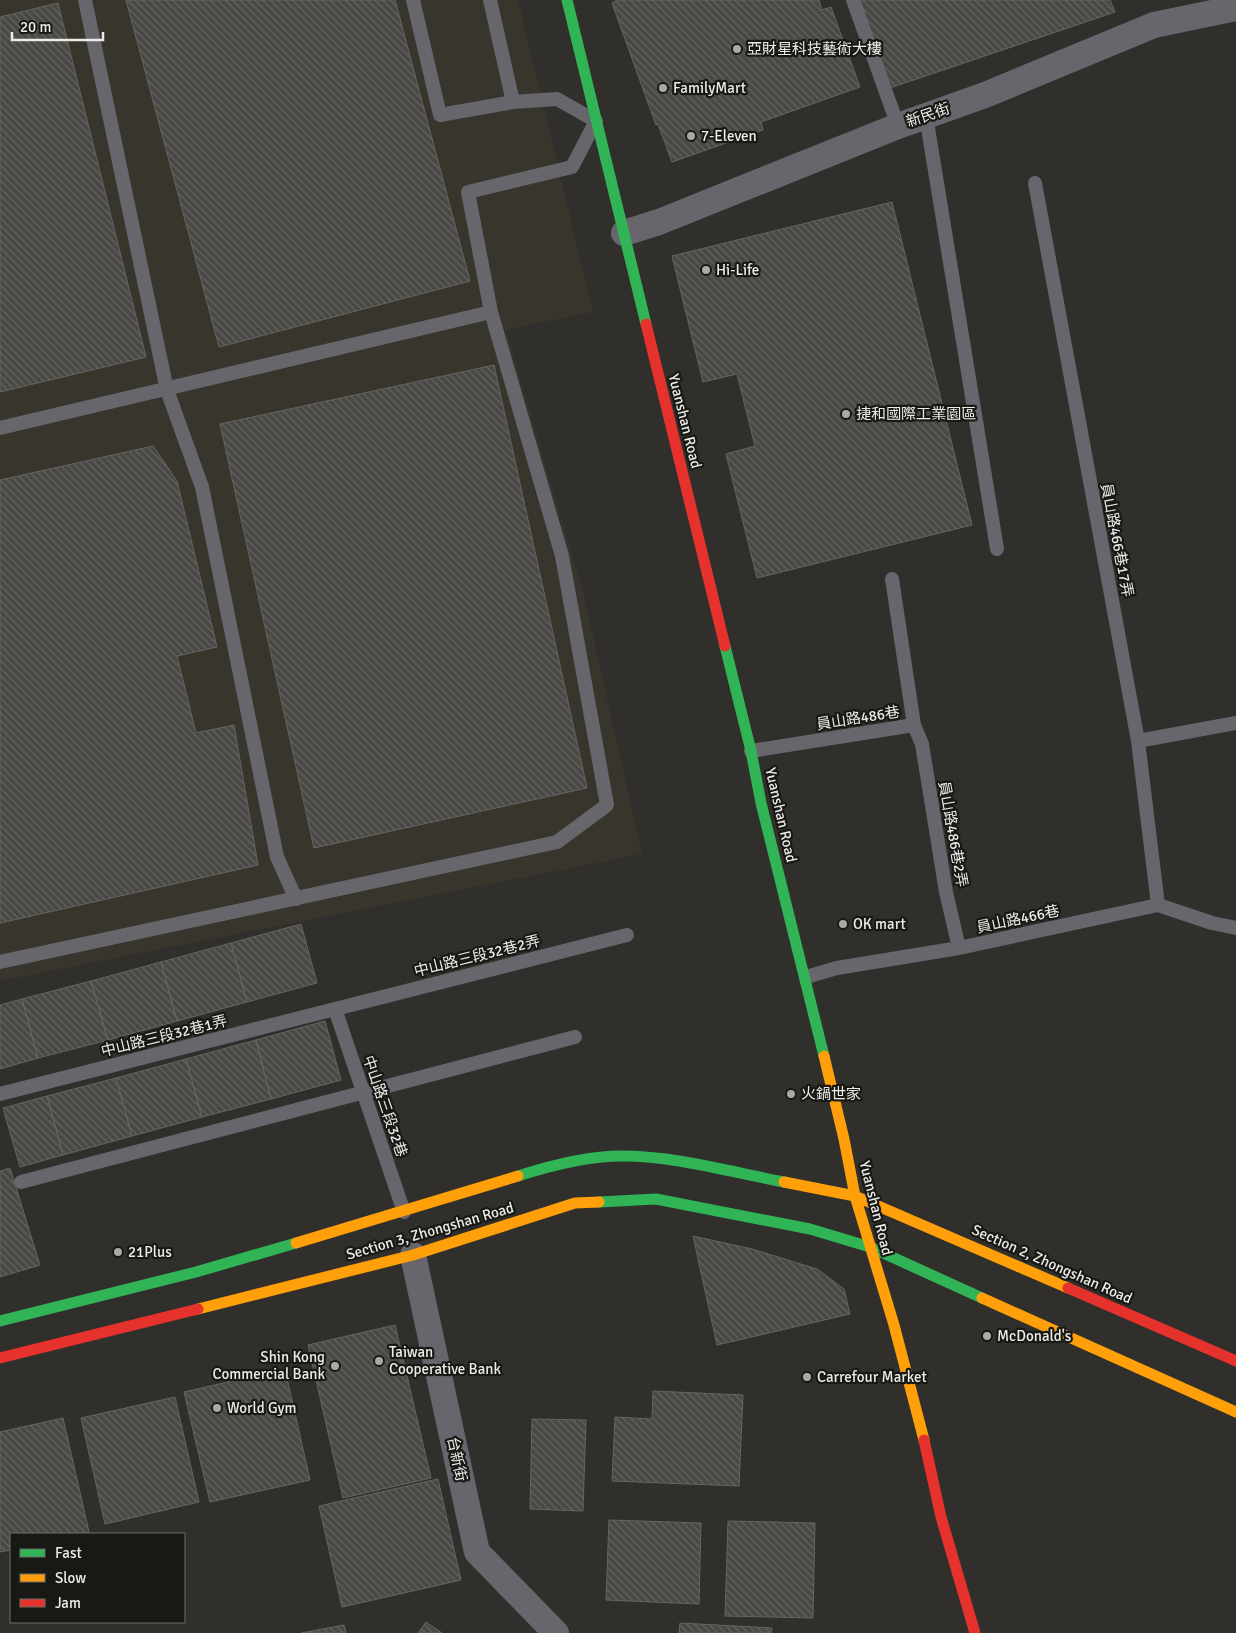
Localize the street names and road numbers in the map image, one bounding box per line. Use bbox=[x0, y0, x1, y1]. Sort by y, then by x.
street label: 新民街 bbox=[904, 99, 952, 131]
street label: Yuanshan Road bbox=[665, 372, 705, 470]
street label: 員山路466巷17弄 bbox=[1097, 482, 1137, 598]
street label: 員山路486巷 bbox=[815, 703, 901, 733]
street label: Yuanshan Road bbox=[761, 766, 801, 864]
street label: 員山路486巷2弄 bbox=[935, 780, 971, 888]
street label: 員山路466巷 bbox=[975, 901, 1061, 937]
street label: 中山路三段32巷2弄 bbox=[412, 932, 542, 980]
street label: 中山路三段32巷1弄 bbox=[99, 1012, 229, 1060]
street label: 中山路三段32巷 bbox=[359, 1053, 411, 1159]
street label: Yuanshan Road bbox=[856, 1159, 896, 1257]
street label: Section 3, Zhongshan Road bbox=[344, 1198, 516, 1264]
street label: Section 2, Zhongshan Road bbox=[969, 1220, 1135, 1308]
street label: 台新街 bbox=[444, 1435, 470, 1483]

